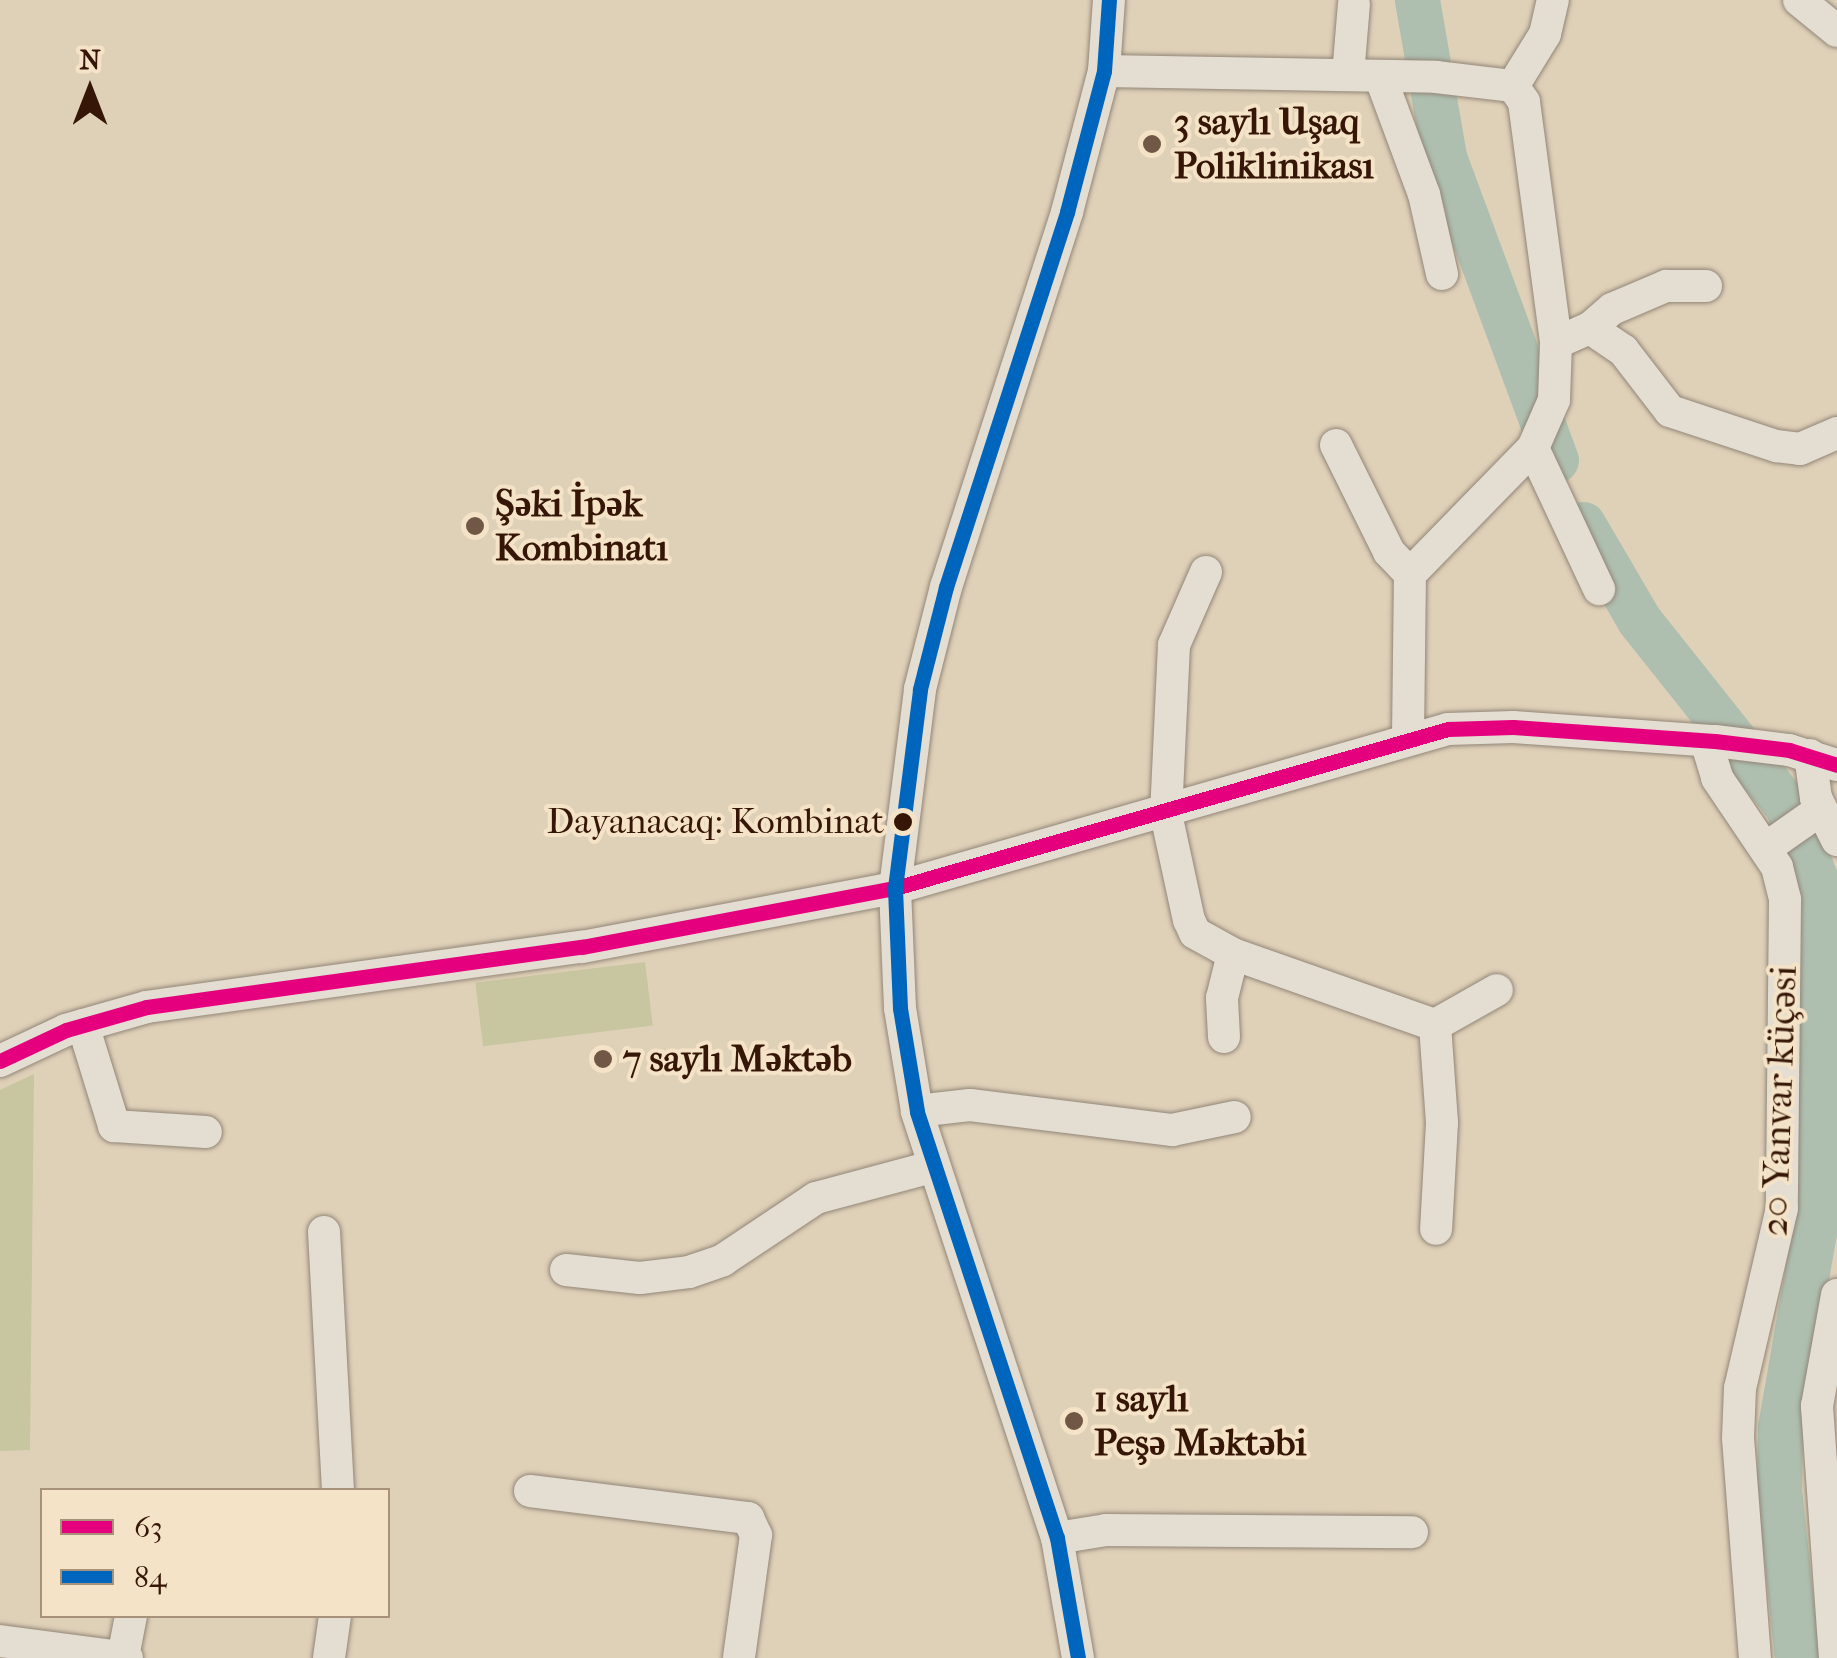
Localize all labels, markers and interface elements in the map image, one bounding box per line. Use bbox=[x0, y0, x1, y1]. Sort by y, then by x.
north arrow bbox=[40, 40, 140, 140]
text: N bbox=[79, 43, 101, 76]
place label: 3 saylı Uşaq Poliklinikası bbox=[1174, 99, 1374, 188]
marker: 3 saylı Uşaq Poliklinikası bbox=[1139, 131, 1165, 157]
place label: Şəki İpək Kombinatı bbox=[495, 481, 668, 570]
marker: Şəki İpək Kombinatı bbox=[464, 515, 486, 537]
place label: Dayanacaq: Kombinat bbox=[547, 800, 884, 844]
marker: Dayanacaq: Kombinat bbox=[893, 812, 913, 832]
street label: 20 Yanvar küçəsi bbox=[1751, 965, 1807, 1237]
place label: 7 saylı Məktəb bbox=[623, 1036, 852, 1082]
marker: 7 saylı Məktəb bbox=[592, 1048, 614, 1070]
place label: 1 saylı Peşə Məktəbi bbox=[1094, 1376, 1306, 1466]
marker: 1 saylı Peşə Məktəbi bbox=[1063, 1410, 1085, 1432]
legend bbox=[40, 1488, 390, 1618]
text: 63 bbox=[134, 1510, 163, 1545]
text: 84 bbox=[134, 1560, 167, 1595]

